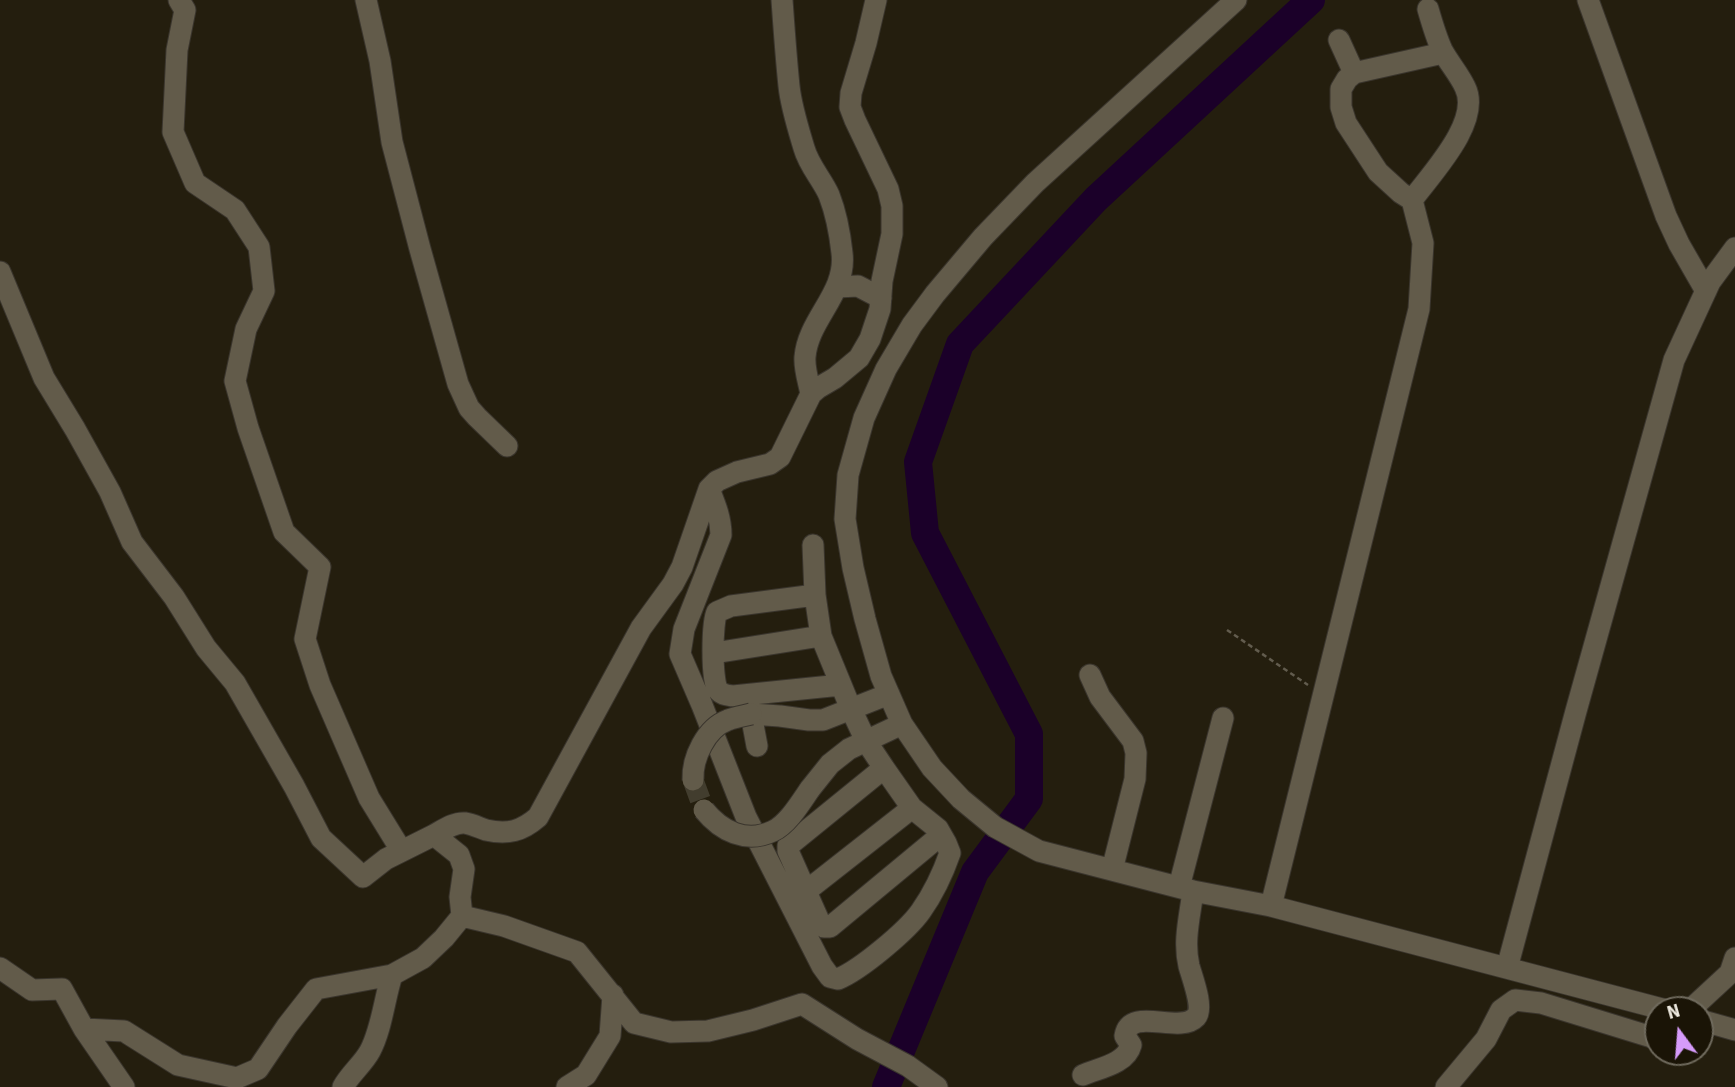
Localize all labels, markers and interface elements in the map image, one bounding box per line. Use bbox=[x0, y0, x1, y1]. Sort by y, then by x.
north arrow bbox=[1644, 996, 1714, 1066]
text: N bbox=[1664, 998, 1683, 1027]

